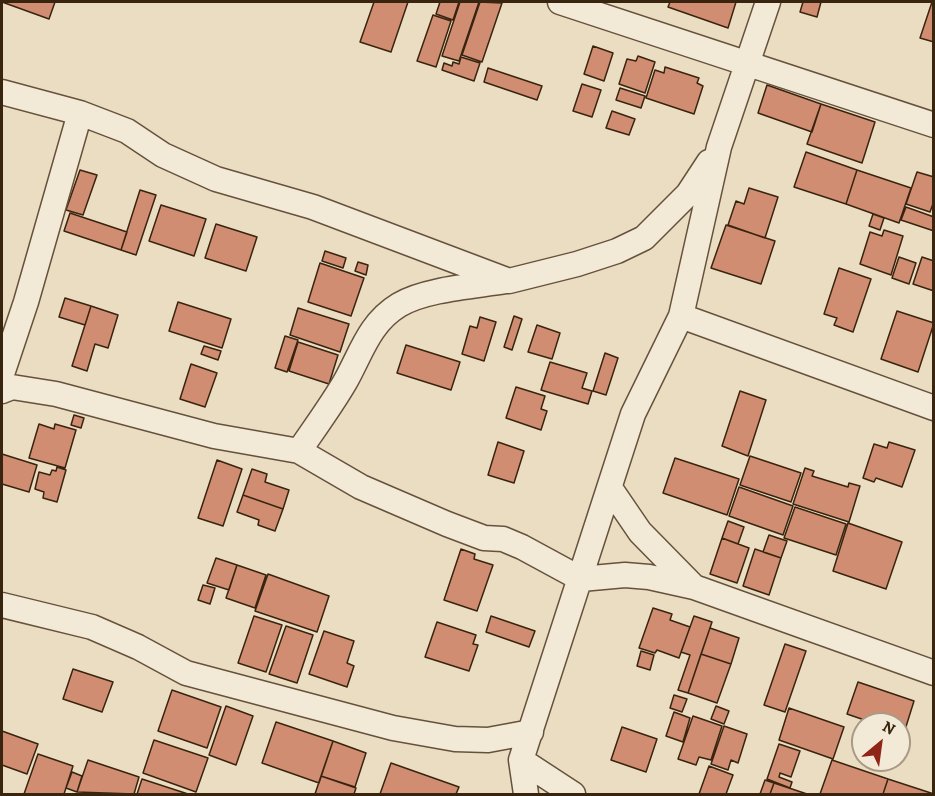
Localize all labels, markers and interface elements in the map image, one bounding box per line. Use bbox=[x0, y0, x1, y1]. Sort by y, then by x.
north arrow bbox=[851, 712, 911, 772]
text: N bbox=[878, 716, 899, 740]

